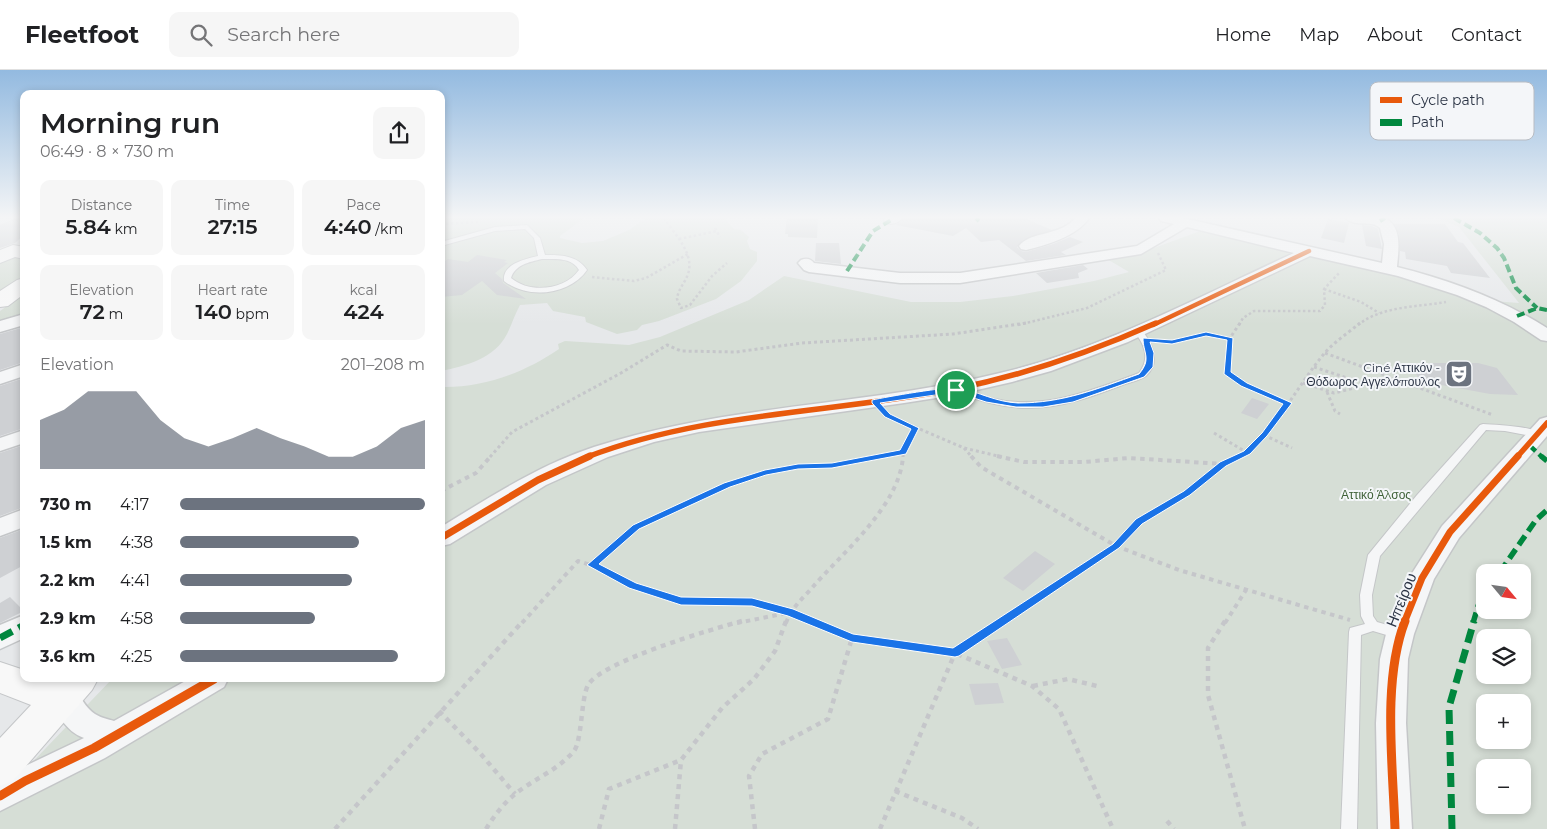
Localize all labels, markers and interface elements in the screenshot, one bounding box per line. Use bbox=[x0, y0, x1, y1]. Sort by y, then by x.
search box bbox=[169, 12, 519, 57]
text: Fleetfoot bbox=[25, 20, 139, 49]
icon: search bbox=[187, 21, 215, 49]
text: Search here bbox=[227, 23, 340, 46]
text: Home bbox=[1215, 24, 1271, 46]
text: Map bbox=[1299, 24, 1339, 46]
text: About bbox=[1367, 24, 1423, 46]
text: Contact bbox=[1451, 24, 1522, 46]
legend bbox=[1370, 82, 1534, 140]
text: Cycle path bbox=[1411, 91, 1485, 109]
text: Morning run bbox=[40, 106, 220, 140]
button: share bbox=[373, 107, 425, 159]
text: Path bbox=[1411, 113, 1444, 131]
text: 06:49 · 8 × 730 m bbox=[40, 142, 174, 161]
text: Distance bbox=[71, 196, 132, 214]
text: Time bbox=[215, 196, 250, 214]
text: Pace bbox=[346, 196, 381, 214]
text: 5.84 bbox=[65, 214, 111, 239]
text: 27:15 bbox=[208, 214, 257, 239]
text: 4:40 bbox=[324, 214, 372, 239]
text: km bbox=[111, 220, 138, 238]
text: /km bbox=[372, 220, 403, 238]
text: Elevation bbox=[69, 281, 134, 299]
text: Heart rate bbox=[197, 281, 268, 299]
text: kcal bbox=[350, 281, 377, 299]
text: 72 bbox=[80, 299, 105, 324]
text: 140 bbox=[196, 299, 232, 324]
text: 424 bbox=[343, 299, 384, 324]
text: m bbox=[105, 305, 123, 323]
text: bpm bbox=[232, 305, 269, 323]
text: Elevation bbox=[40, 355, 114, 374]
text: 201–208 m bbox=[341, 355, 425, 374]
theatre icon: Ciné Αττικόν - Θόδωρος Αγγελόπουλος bbox=[1444, 359, 1474, 389]
place label: Ciné Αττικόν - Θόδωρος Αγγελόπουλος bbox=[1306, 360, 1440, 389]
pin bbox=[935, 369, 977, 411]
icon: arrive bbox=[942, 376, 970, 404]
park label: Αττικό Άλσος bbox=[1341, 487, 1411, 502]
text: 730 m bbox=[40, 495, 91, 514]
text: 4:17 bbox=[120, 495, 149, 514]
text: 1.5 km bbox=[40, 533, 92, 552]
text: 4:38 bbox=[120, 533, 153, 552]
north arrow bbox=[1476, 564, 1531, 619]
map controls bbox=[1476, 564, 1531, 814]
street label: Ηπείρου bbox=[1382, 570, 1420, 630]
text: 2.2 km bbox=[40, 571, 95, 590]
text: 4:41 bbox=[120, 571, 150, 590]
text: 2.9 km bbox=[40, 609, 96, 628]
text: 4:58 bbox=[120, 609, 153, 628]
button: layers bbox=[1476, 629, 1531, 684]
text: 3.6 km bbox=[40, 647, 95, 666]
text: 4:25 bbox=[120, 647, 152, 666]
button: + bbox=[1476, 694, 1531, 749]
button: − bbox=[1476, 759, 1531, 814]

